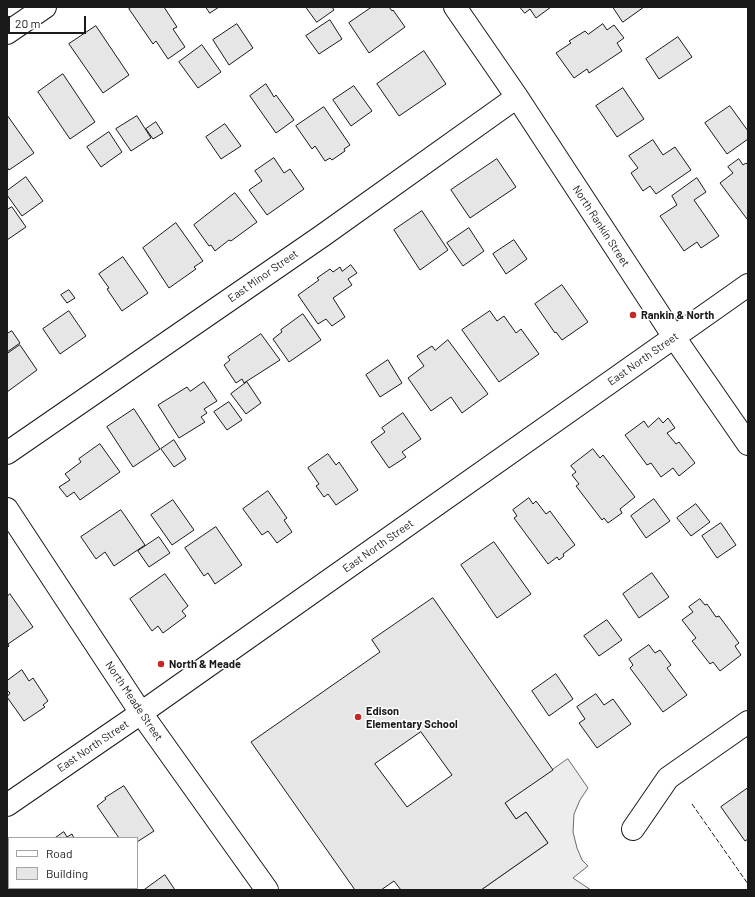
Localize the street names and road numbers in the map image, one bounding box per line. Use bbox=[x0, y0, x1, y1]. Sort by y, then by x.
street label: North Rankin Street bbox=[570, 183, 632, 269]
street label: East Minor Street bbox=[225, 247, 301, 305]
street label: East North Street bbox=[605, 330, 681, 388]
street label: East North Street bbox=[340, 517, 416, 575]
street label: North Meade Street bbox=[102, 659, 166, 743]
street label: East North Street bbox=[55, 717, 131, 775]

